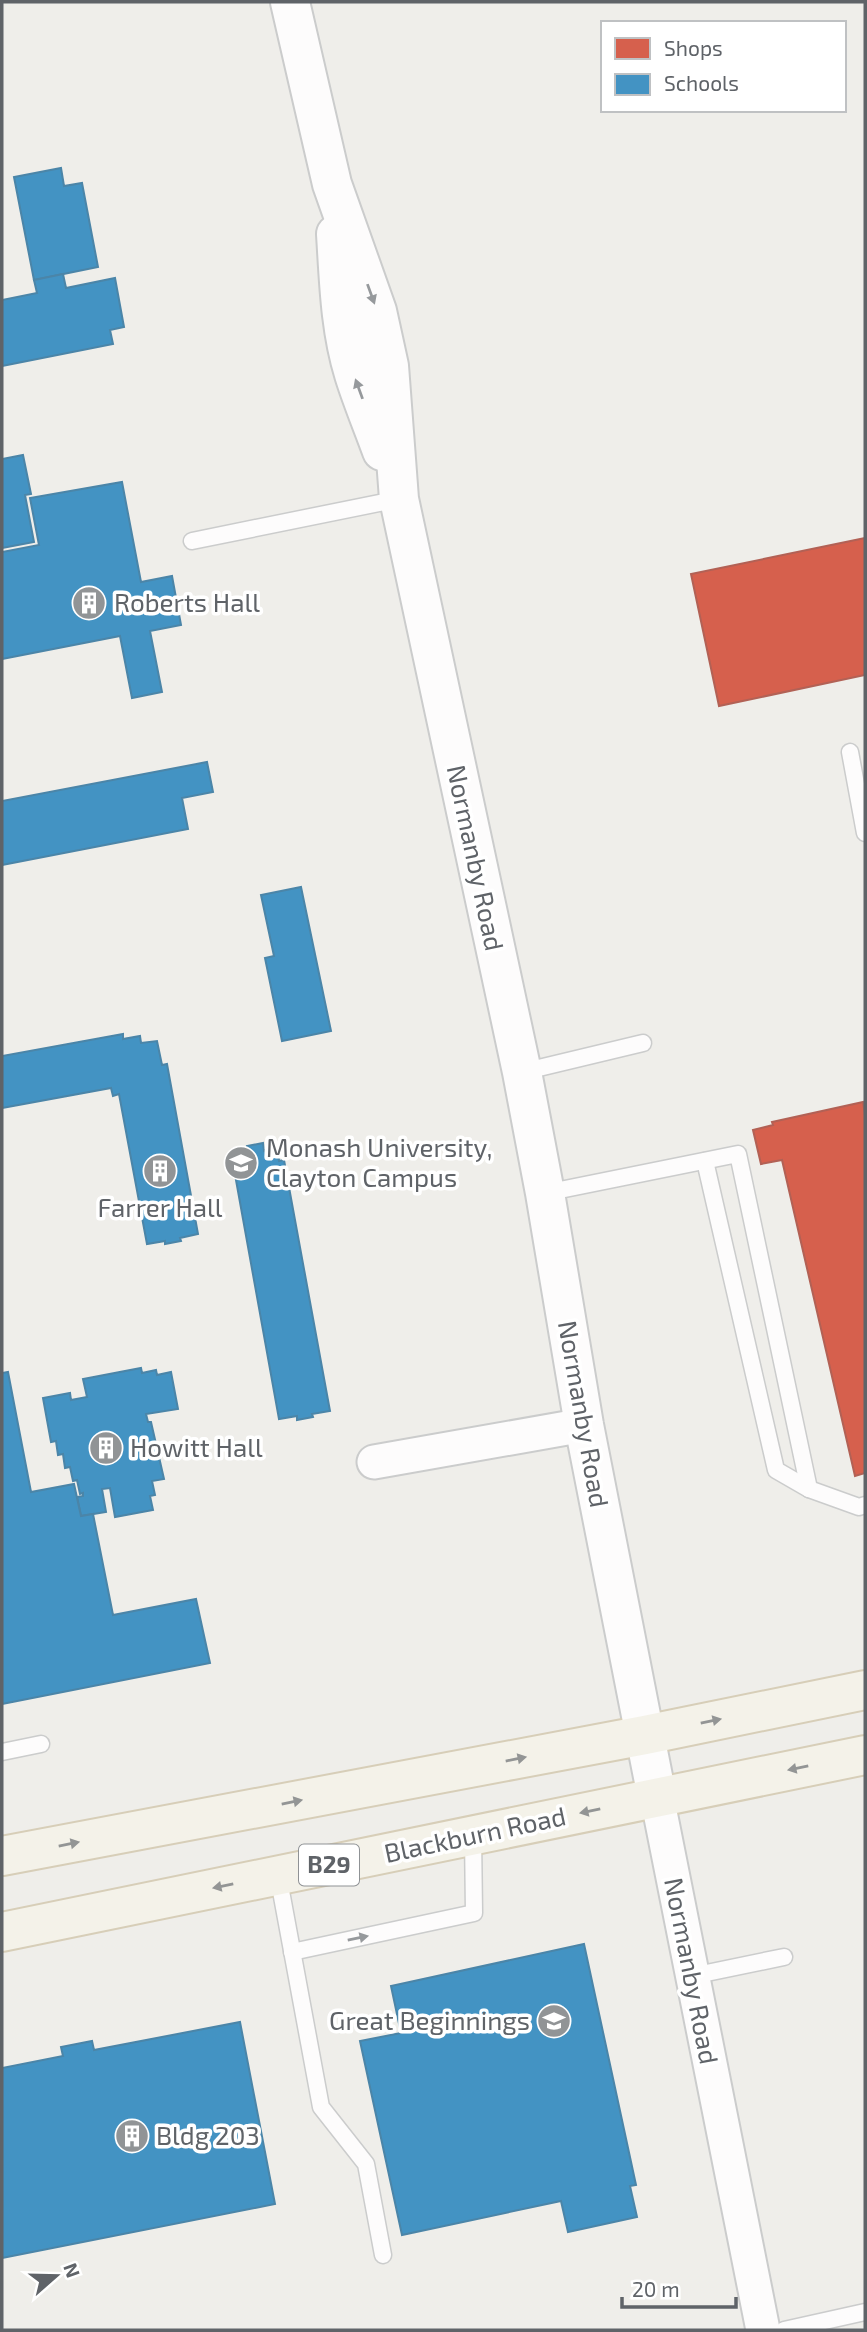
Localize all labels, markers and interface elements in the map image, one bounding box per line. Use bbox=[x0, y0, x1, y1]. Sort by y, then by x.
legend bbox=[601, 21, 846, 112]
text: Shops bbox=[664, 35, 723, 60]
text: Schools bbox=[664, 70, 739, 95]
one-way arrow bbox=[366, 284, 377, 305]
one-way arrow bbox=[354, 379, 365, 400]
building icon: Roberts Hall bbox=[70, 584, 108, 622]
place label: Roberts Hall bbox=[114, 586, 260, 617]
street label: Normanby Road bbox=[442, 762, 511, 953]
place label: Monash University, Clayton Campus bbox=[266, 1131, 492, 1192]
school or university icon: Monash University, Clayton Campus bbox=[222, 1144, 260, 1182]
building icon: Farrer Hall bbox=[141, 1152, 179, 1190]
place label: Farrer Hall bbox=[98, 1191, 223, 1222]
street label: Normanby Road bbox=[553, 1318, 616, 1510]
building icon: Howitt Hall bbox=[87, 1429, 125, 1467]
place label: Howitt Hall bbox=[130, 1431, 263, 1462]
one-way arrow bbox=[700, 1716, 722, 1727]
one-way arrow bbox=[505, 1754, 527, 1765]
one-way arrow bbox=[787, 1763, 809, 1774]
one-way arrow bbox=[281, 1796, 303, 1807]
street label: Blackburn Road bbox=[381, 1799, 568, 1868]
one-way arrow bbox=[579, 1806, 601, 1817]
one-way arrow bbox=[58, 1838, 80, 1849]
road number: B29 bbox=[299, 1844, 359, 1886]
street label: Normanby Road bbox=[659, 1875, 726, 2067]
one-way arrow bbox=[212, 1881, 234, 1892]
one-way arrow bbox=[347, 1932, 369, 1943]
school or university icon: Great Beginnings bbox=[535, 2002, 573, 2040]
place label: Great Beginnings bbox=[329, 2004, 530, 2035]
building icon: Bldg 203 bbox=[113, 2117, 151, 2155]
place label: Bldg 203 bbox=[156, 2119, 260, 2150]
north arrow bbox=[21, 2241, 91, 2311]
text: N bbox=[59, 2260, 86, 2280]
scale bar bbox=[622, 2266, 736, 2310]
text: 20 m bbox=[632, 2276, 680, 2301]

